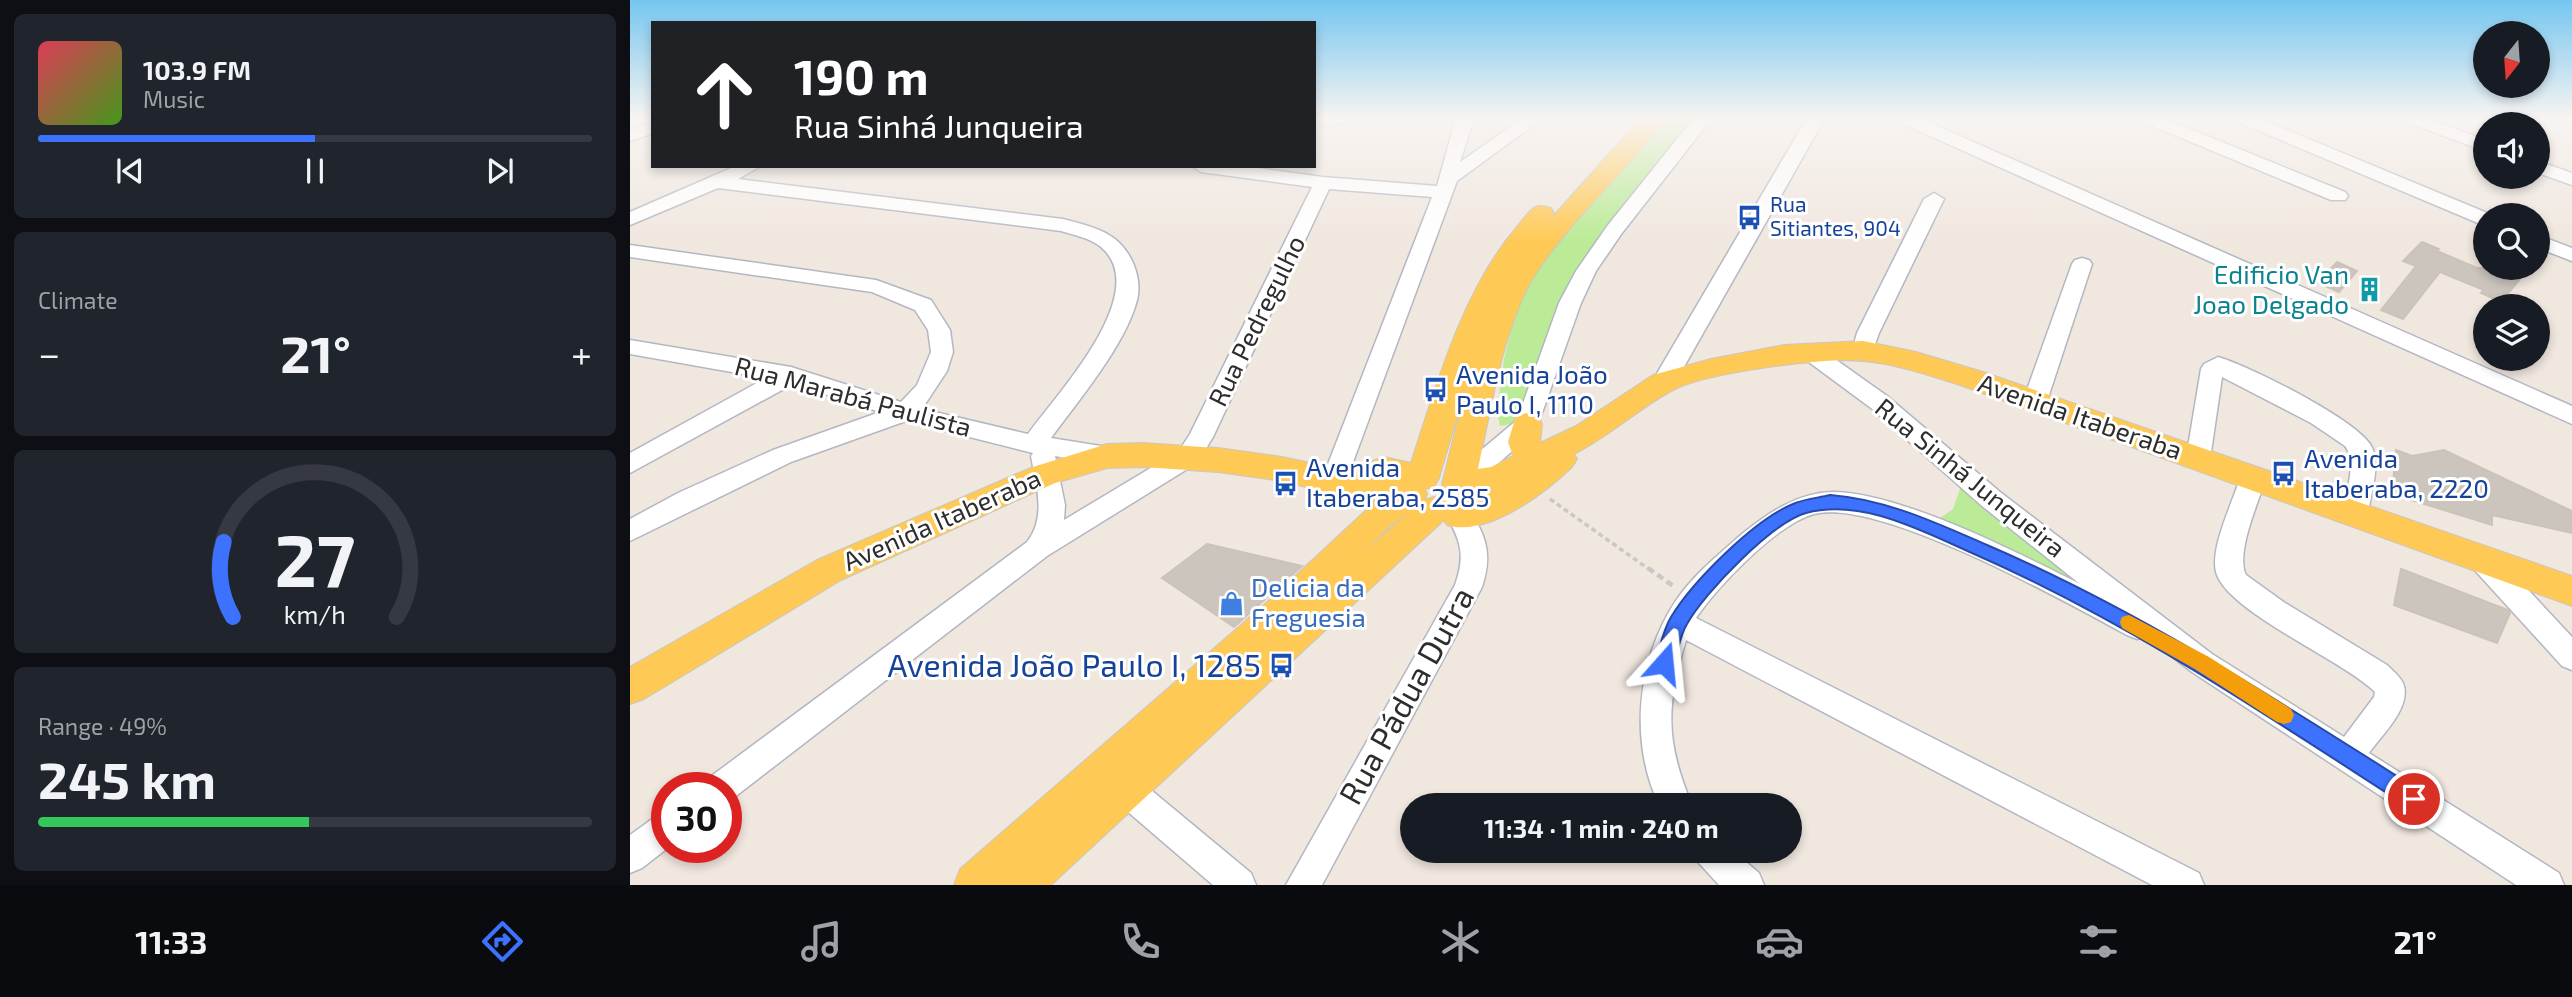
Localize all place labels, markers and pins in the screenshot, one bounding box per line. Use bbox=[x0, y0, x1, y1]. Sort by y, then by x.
place label: Rua Sitiantes, 904 bbox=[1770, 191, 1901, 240]
bus stop icon: Rua Sitiantes, 904 bbox=[1736, 203, 1764, 231]
place label: Edificio Van Joao Delgado bbox=[2193, 258, 2349, 319]
building icon: Edificio Van Joao Delgado bbox=[2355, 276, 2383, 304]
place label: Avenida João Paulo I, 1110 bbox=[1456, 358, 1608, 419]
bus stop icon: Avenida João Paulo I, 1110 bbox=[1422, 376, 1450, 404]
place label: Avenida Itaberaba, 2220 bbox=[2304, 442, 2489, 503]
place label: Avenida Itaberaba, 2585 bbox=[1306, 451, 1490, 512]
bus stop icon: Avenida Itaberaba, 2220 bbox=[2270, 460, 2298, 488]
bus stop icon: Avenida Itaberaba, 2585 bbox=[1272, 469, 1300, 497]
place label: Delicia da Freguesia bbox=[1251, 571, 1366, 632]
shop icon: Delicia da Freguesia bbox=[1217, 589, 1245, 617]
place label: Avenida João Paulo I, 1285 bbox=[887, 645, 1261, 683]
bus stop icon: Avenida João Paulo I, 1285 bbox=[1267, 652, 1295, 680]
pin bbox=[2384, 769, 2444, 829]

